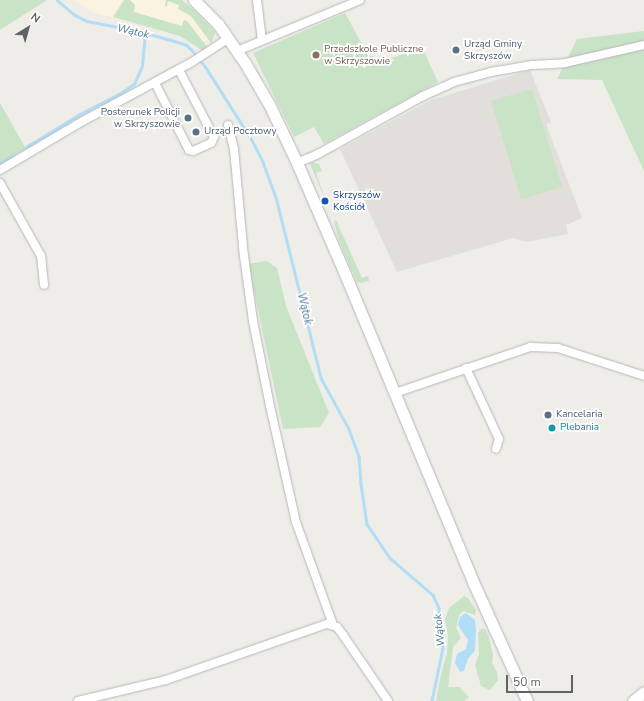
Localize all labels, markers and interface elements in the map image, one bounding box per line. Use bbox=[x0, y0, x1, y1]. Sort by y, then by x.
north arrow bbox=[8, 8, 48, 48]
text: N bbox=[28, 10, 43, 26]
water label: Wątok bbox=[116, 22, 150, 42]
place label: Urząd Gminy Skrzyszów bbox=[464, 38, 522, 62]
place label: Przedszkole Publiczne w Skrzyszowie bbox=[324, 43, 423, 66]
marker: Urząd Gminy Skrzyszów bbox=[451, 45, 461, 55]
marker: Przedszkole Publiczne w Skrzyszowie bbox=[311, 50, 321, 60]
place label: Posterunek Policji w Skrzyszowie bbox=[101, 106, 180, 130]
marker: Posterunek Policji w Skrzyszowie bbox=[183, 113, 193, 123]
place label: Urząd Pocztowy bbox=[204, 126, 277, 138]
marker: Urząd Pocztowy bbox=[191, 127, 201, 137]
place label: Skrzyszów Kościół bbox=[333, 189, 381, 212]
marker: Skrzyszów Kościół bbox=[320, 196, 330, 206]
water label: Wątok bbox=[294, 292, 314, 326]
place label: Kancelaria bbox=[556, 409, 603, 421]
marker: Kancelaria bbox=[543, 410, 553, 420]
place label: Plebania bbox=[560, 422, 599, 434]
marker: Plebania bbox=[547, 423, 557, 433]
water label: Wątok bbox=[432, 613, 448, 647]
scale bar bbox=[508, 667, 575, 693]
text: 50 m bbox=[513, 674, 541, 690]

